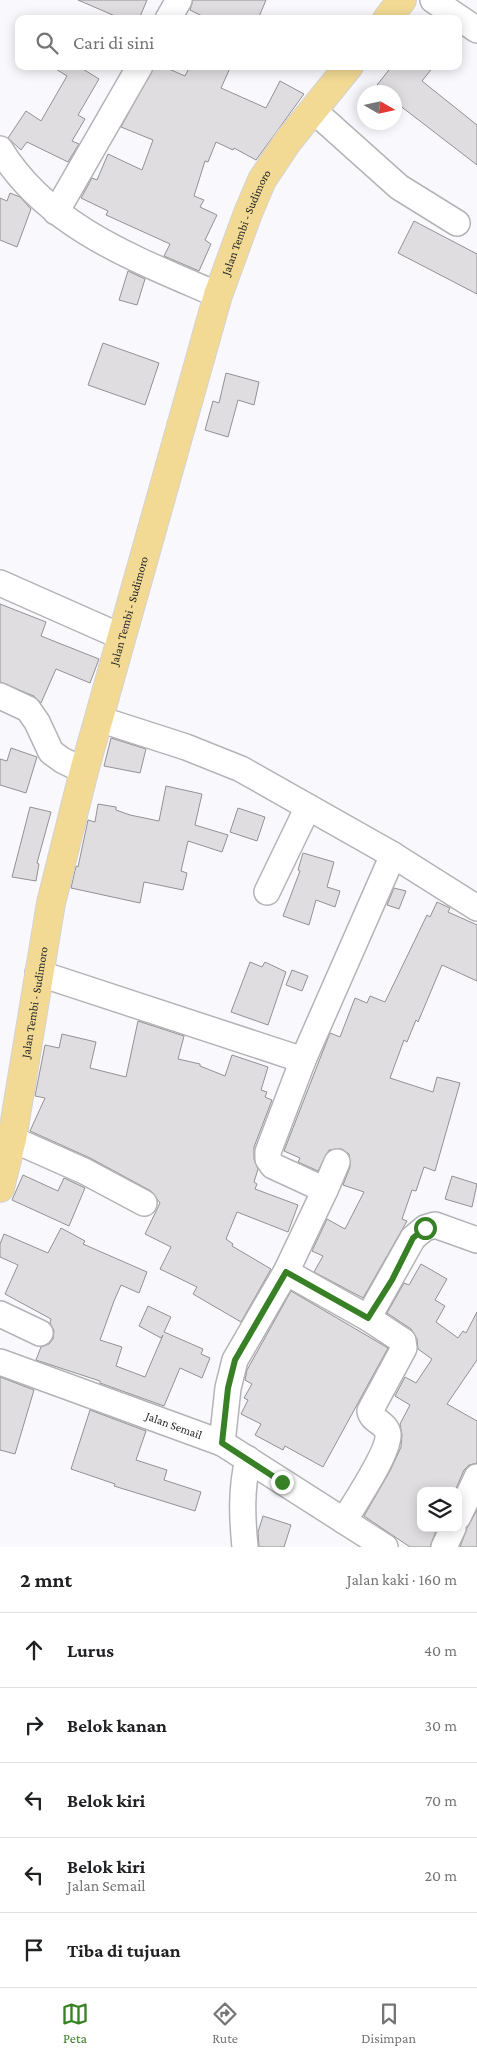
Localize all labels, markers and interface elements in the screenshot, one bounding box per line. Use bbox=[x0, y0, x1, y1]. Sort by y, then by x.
search box bbox=[15, 15, 462, 70]
icon: search bbox=[33, 29, 61, 57]
text: Cari di sini bbox=[73, 32, 154, 53]
north arrow bbox=[357, 85, 402, 130]
street label: Jalan Tembi - Sudimoro bbox=[218, 167, 274, 278]
street label: Jalan Tembi - Sudimoro bbox=[107, 555, 151, 668]
street label: Jalan Tembi - Sudimoro bbox=[18, 945, 51, 1060]
route start bbox=[414, 1217, 437, 1240]
street label: Jalan Semail bbox=[143, 1408, 204, 1442]
route end bbox=[271, 1471, 294, 1494]
map controls bbox=[417, 1487, 462, 1532]
button: layers bbox=[417, 1487, 462, 1532]
text: 2 mnt bbox=[20, 1568, 72, 1592]
text: Jalan kaki · 160 m bbox=[347, 1571, 457, 1588]
icon: ahead bbox=[20, 1636, 48, 1664]
text: Lurus bbox=[67, 1640, 114, 1661]
text: 40 m bbox=[424, 1642, 457, 1659]
icon: right bbox=[20, 1711, 48, 1739]
text: Belok kanan bbox=[67, 1715, 167, 1736]
text: 30 m bbox=[425, 1717, 457, 1734]
icon: left bbox=[20, 1786, 48, 1814]
text: Belok kiri bbox=[67, 1790, 145, 1811]
text: 70 m bbox=[425, 1792, 457, 1809]
text: Belok kiri bbox=[67, 1856, 145, 1877]
icon: left bbox=[20, 1861, 48, 1889]
text: 20 m bbox=[424, 1867, 457, 1884]
text: Jalan Semail bbox=[67, 1877, 146, 1894]
icon: arrive bbox=[20, 1936, 48, 1964]
text: Tiba di tujuan bbox=[67, 1940, 181, 1961]
tab: Peta bbox=[61, 2000, 89, 2046]
tab: Rute bbox=[211, 2000, 239, 2046]
tab: Disimpan bbox=[361, 2000, 416, 2046]

